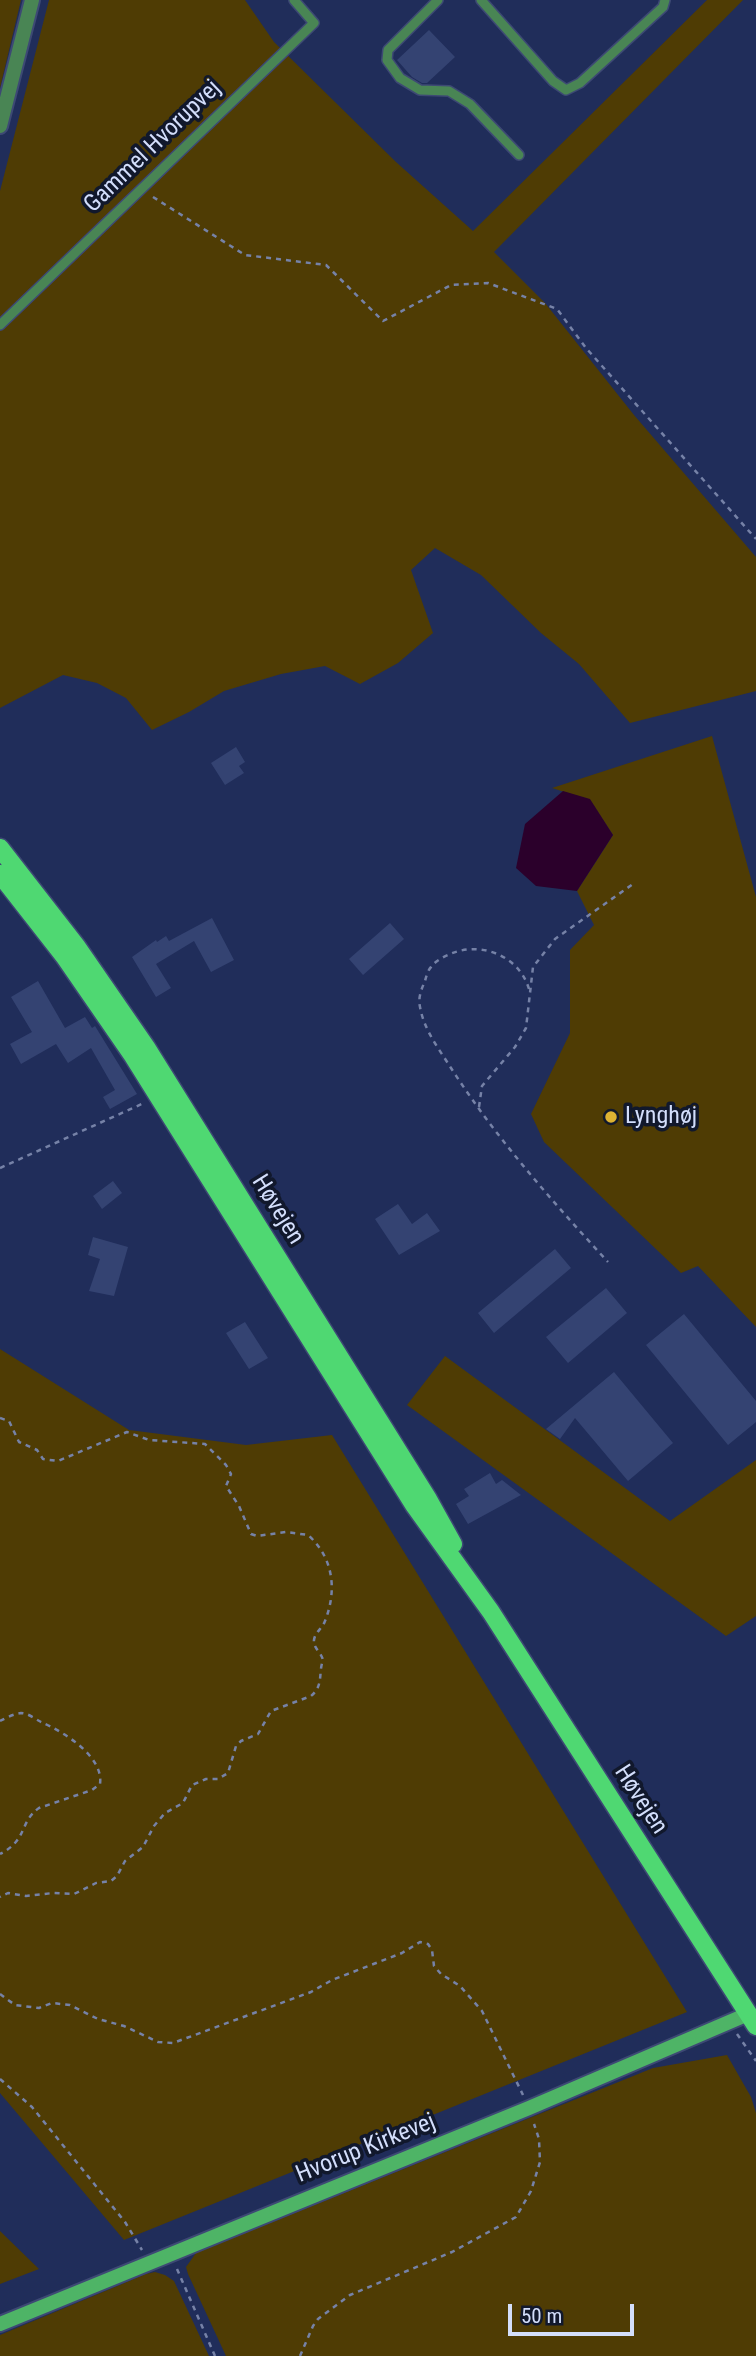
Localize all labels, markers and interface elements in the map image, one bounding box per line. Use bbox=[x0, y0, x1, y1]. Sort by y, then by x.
street label: Gammel Hvorupvej bbox=[79, 75, 227, 219]
place label: Lynghøj bbox=[625, 1103, 697, 1131]
marker: Lynghøj bbox=[603, 1109, 619, 1125]
street label: Høvejen bbox=[245, 1170, 309, 1250]
street label: Høvejen bbox=[607, 1760, 673, 1840]
street label: Hvorup Kirkevej bbox=[292, 2108, 440, 2190]
scale bar bbox=[511, 2290, 637, 2334]
text: 50 m bbox=[521, 2304, 562, 2328]

